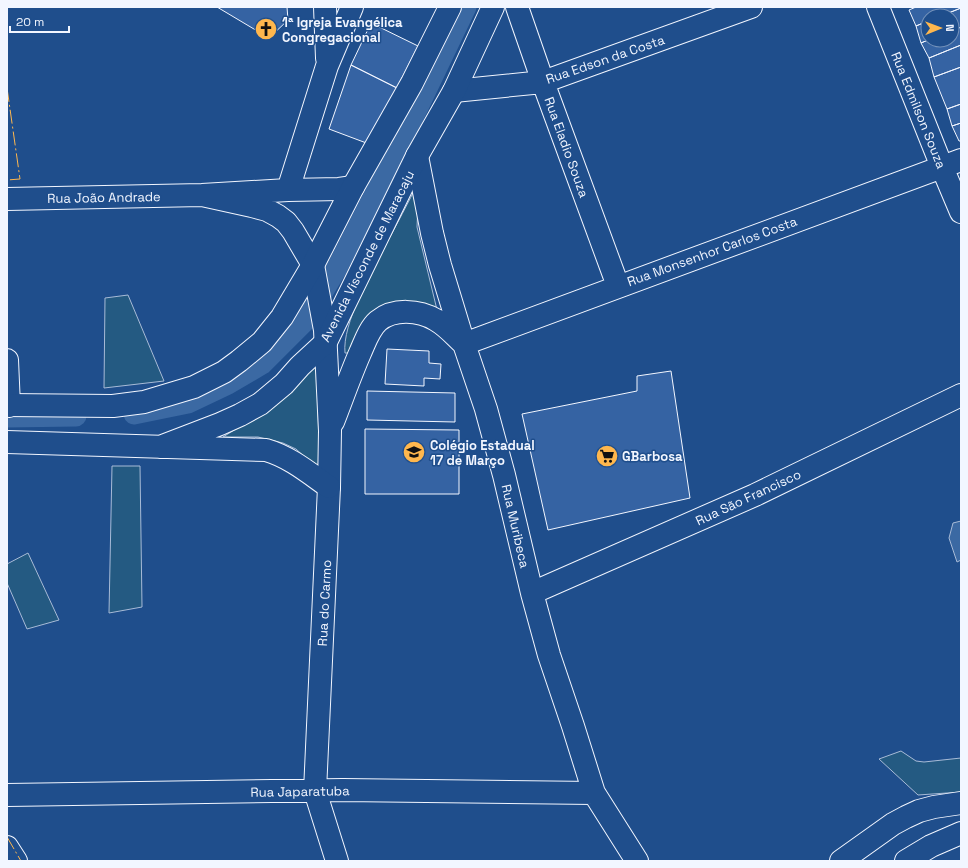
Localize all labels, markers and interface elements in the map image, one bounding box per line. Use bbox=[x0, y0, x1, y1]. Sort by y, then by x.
scale bar bbox=[10, 8, 69, 34]
north arrow bbox=[920, 8, 960, 48]
text: 20 m bbox=[16, 14, 44, 30]
place label: 1ª Igreja Evangélica Congregacional bbox=[282, 14, 403, 46]
church icon: 1ª Igreja Evangélica Congregacional bbox=[253, 16, 279, 42]
text: N bbox=[943, 24, 957, 32]
street label: Rua Edson da Costa bbox=[544, 31, 667, 88]
street label: Rua Edmilson Souza bbox=[887, 49, 950, 172]
street label: Rua Eladio Souza bbox=[540, 95, 593, 200]
street label: Avenida Visconde de Maracaju bbox=[317, 168, 418, 345]
street label: Rua João Andrade bbox=[47, 188, 161, 207]
street label: Rua Monsenhor Carlos Costa bbox=[625, 213, 800, 290]
place label: Colégio Estadual 17 de Março bbox=[430, 437, 535, 469]
school or university icon: Colégio Estadual 17 de Março bbox=[401, 439, 427, 465]
supermarket icon: GBarbosa bbox=[594, 443, 620, 469]
place label: GBarbosa bbox=[622, 448, 683, 465]
street label: Rua São Francisco bbox=[693, 466, 804, 529]
street label: Rua Muribeca bbox=[498, 483, 534, 570]
street label: Rua do Carmo bbox=[314, 559, 335, 647]
street label: Rua Japaratuba bbox=[250, 782, 350, 801]

